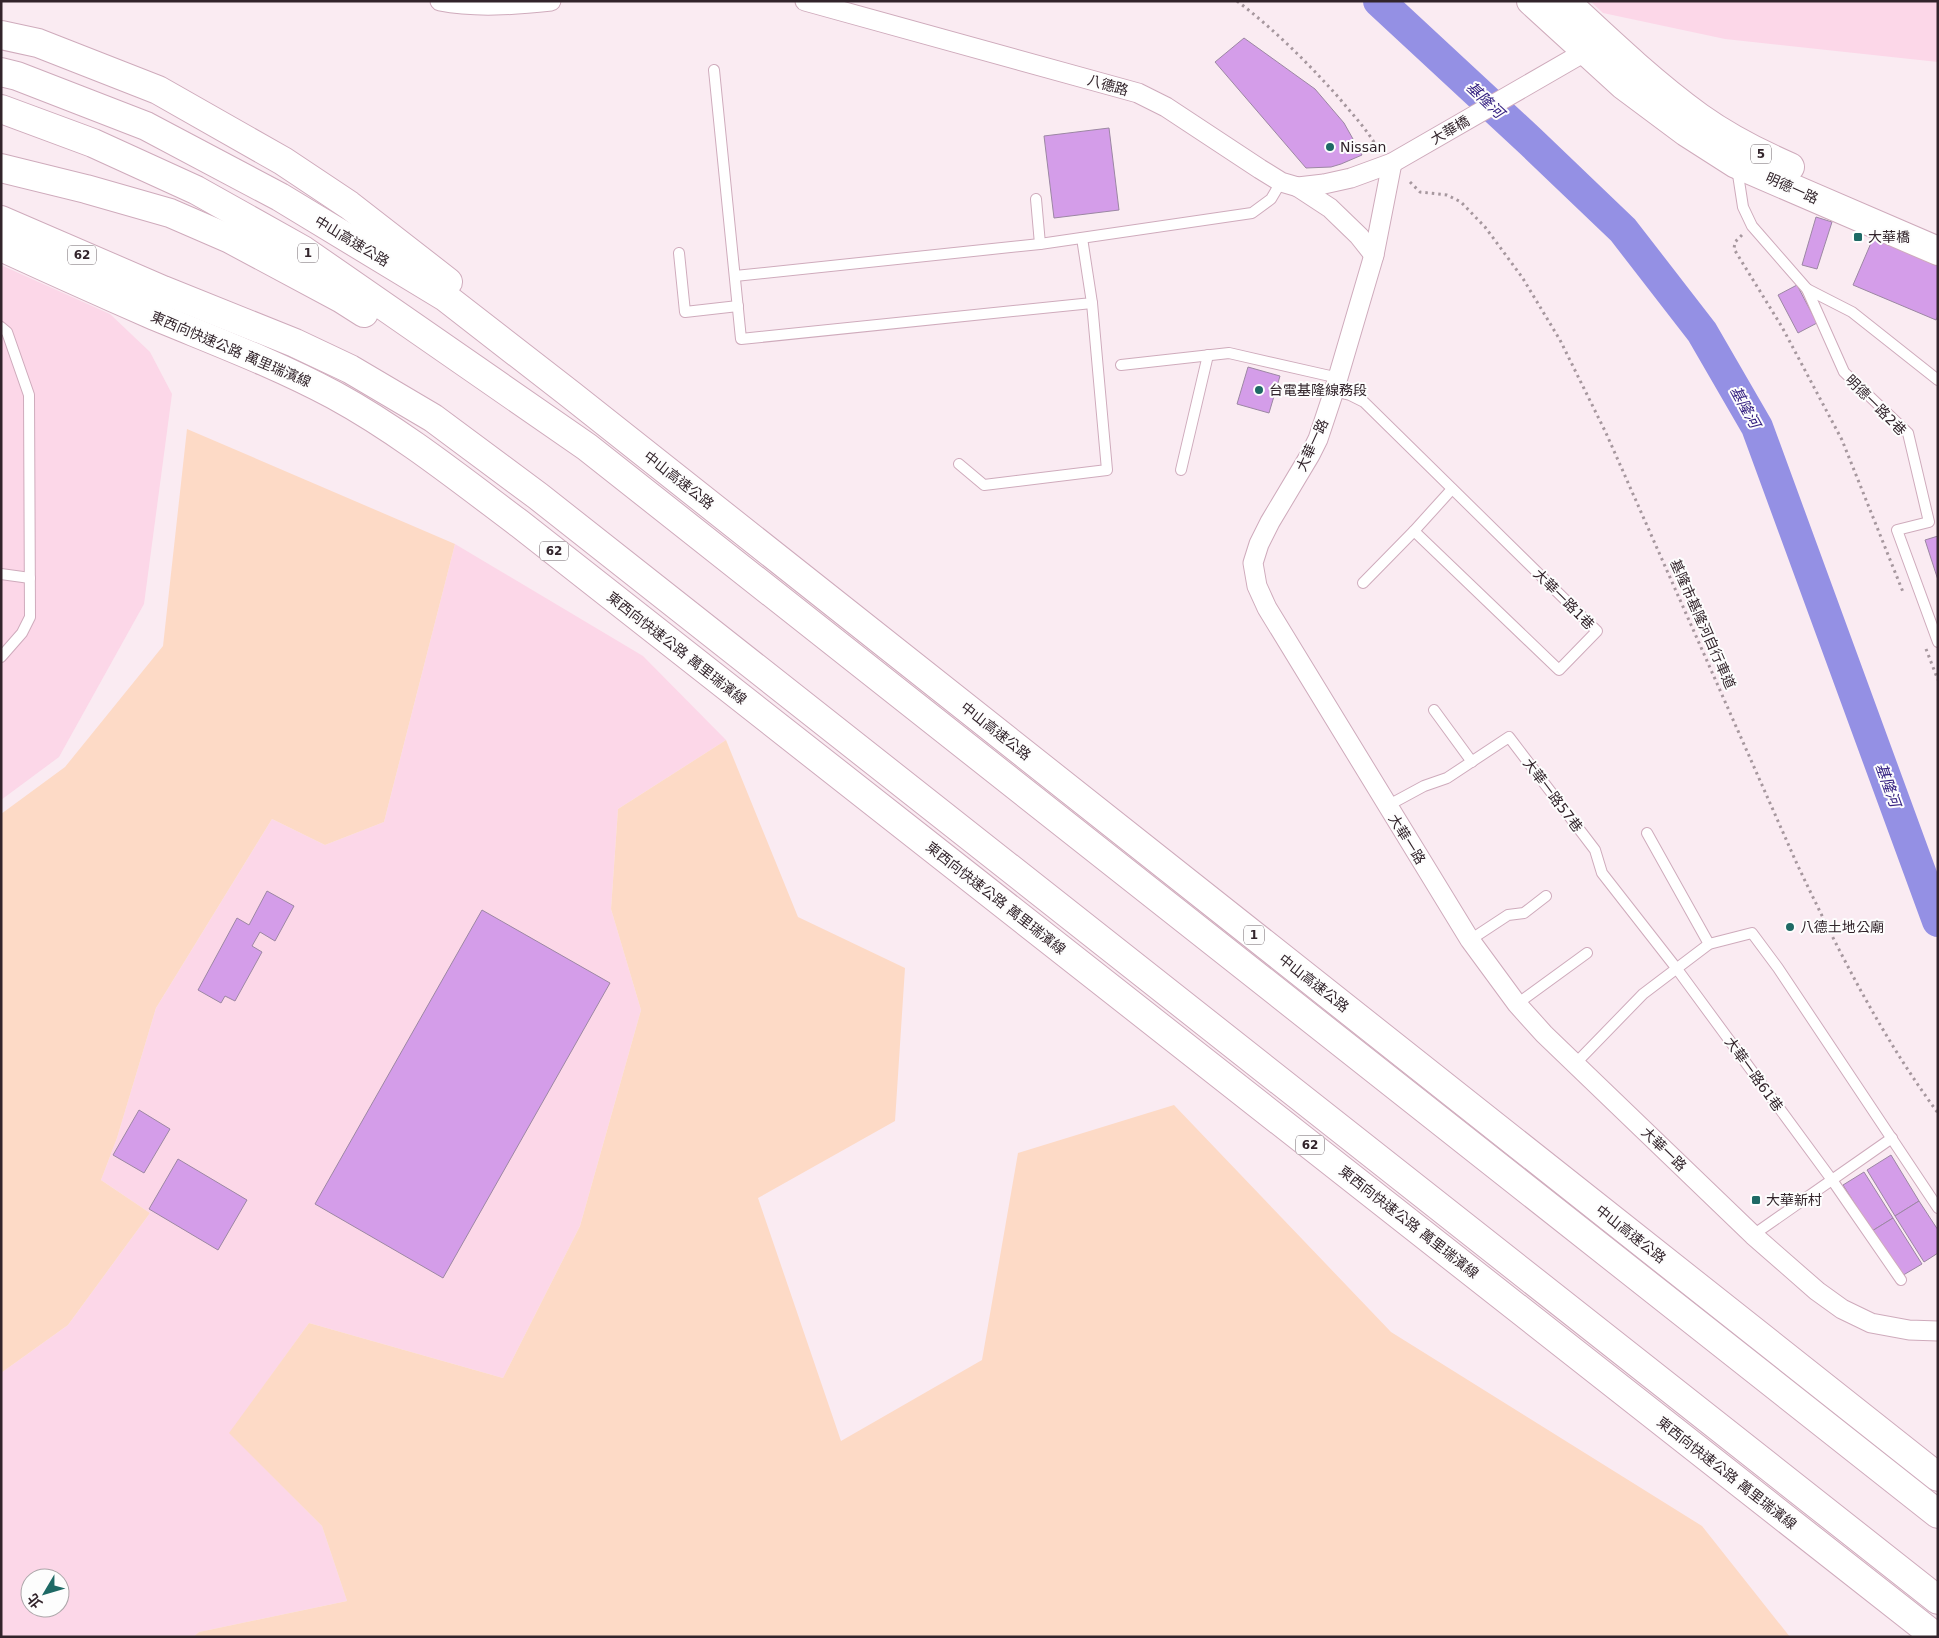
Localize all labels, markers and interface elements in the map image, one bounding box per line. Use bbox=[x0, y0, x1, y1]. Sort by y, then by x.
street label: 八德路 bbox=[1086, 72, 1130, 98]
water label: 基隆河 bbox=[1462, 78, 1510, 124]
street label: 大華橋 bbox=[1428, 113, 1472, 147]
place label: Nissan bbox=[1340, 139, 1386, 155]
marker: Nissan bbox=[1324, 141, 1336, 153]
road number: 5 bbox=[1751, 144, 1771, 164]
street label: 明德一路 bbox=[1763, 169, 1821, 207]
street label: 中山高速公路 bbox=[312, 213, 392, 269]
place label: 大華橋 bbox=[1868, 229, 1910, 245]
marker: 大華橋 bbox=[1852, 231, 1864, 243]
road number: 1 bbox=[298, 244, 318, 262]
road number: 62 bbox=[68, 246, 96, 264]
street label: 東西向快速公路 萬里瑞濱線 bbox=[149, 308, 313, 390]
street label: 明德一路2巷 bbox=[1842, 371, 1910, 439]
place label: 台電基隆線務段 bbox=[1269, 382, 1367, 398]
water label: 基隆河 bbox=[1726, 383, 1765, 434]
marker: 台電基隆線務段 bbox=[1253, 384, 1265, 396]
street label: 大華一路 bbox=[1293, 416, 1331, 474]
street label: 中山高速公路 bbox=[641, 448, 717, 512]
road number: 62 bbox=[540, 542, 568, 560]
street label: 基隆市基隆河自行車道 bbox=[1667, 557, 1739, 691]
street label: 大華一路1巷 bbox=[1530, 565, 1598, 633]
street label: 東西向快速公路 萬里瑞濱線 bbox=[604, 589, 750, 707]
street label: 中山高速公路 bbox=[958, 699, 1034, 763]
street label: 大華一路57巷 bbox=[1520, 755, 1586, 835]
water label: 基隆河 bbox=[1872, 761, 1905, 812]
street label: 大華一路 bbox=[1385, 811, 1429, 867]
street label: 東西向快速公路 萬里瑞濱線 bbox=[923, 839, 1069, 957]
place label: 八德土地公廟 bbox=[1800, 919, 1884, 935]
marker: 八德土地公廟 bbox=[1784, 921, 1796, 933]
road number: 1 bbox=[1244, 926, 1264, 944]
street label: 中山高速公路 bbox=[1276, 951, 1352, 1015]
street label: 大華一路61巷 bbox=[1722, 1034, 1786, 1114]
street label: 大華一路 bbox=[1638, 1124, 1690, 1174]
road number: 62 bbox=[1296, 1136, 1324, 1154]
street label: 東西向快速公路 萬里瑞濱線 bbox=[1336, 1163, 1482, 1281]
place label: 大華新村 bbox=[1766, 1192, 1822, 1208]
marker: 大華新村 bbox=[1750, 1194, 1762, 1206]
street label: 中山高速公路 bbox=[1593, 1202, 1669, 1266]
street label: 東西向快速公路 萬里瑞濱線 bbox=[1654, 1414, 1800, 1532]
north arrow bbox=[20, 1568, 70, 1618]
text: 北 bbox=[24, 1591, 45, 1611]

